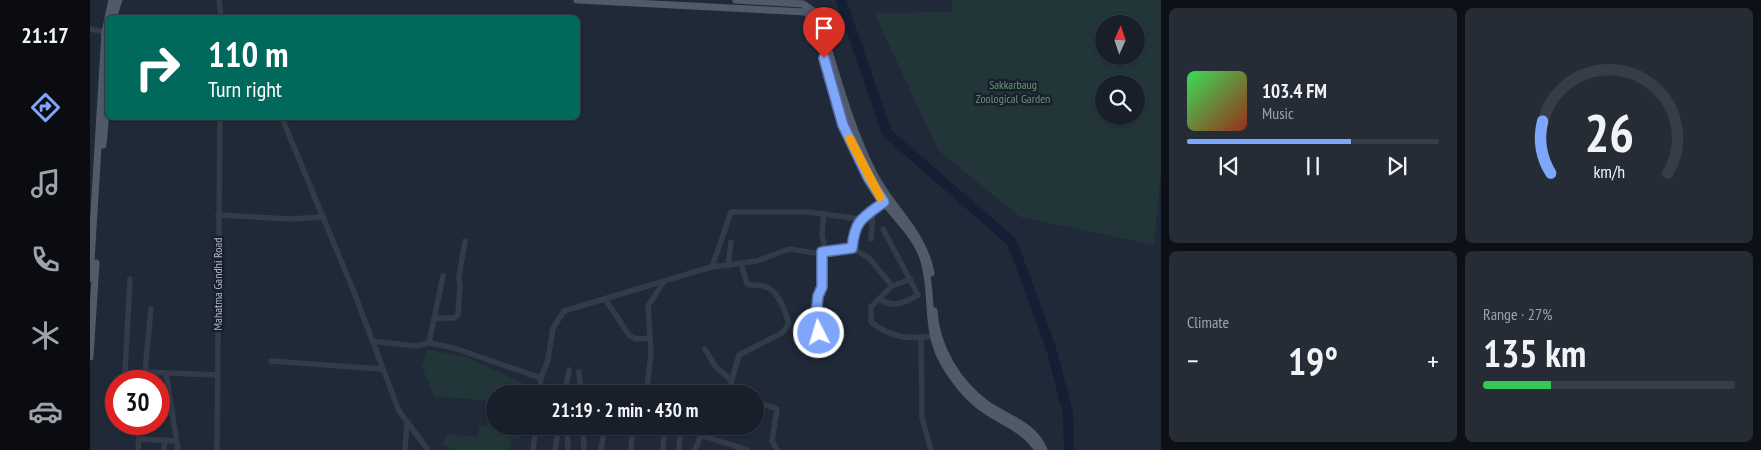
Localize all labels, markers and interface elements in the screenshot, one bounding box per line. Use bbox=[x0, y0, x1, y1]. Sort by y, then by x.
pin bbox=[803, 7, 845, 58]
icon: arrive bbox=[810, 14, 838, 42]
north arrow bbox=[1095, 15, 1145, 65]
map controls bbox=[1095, 15, 1145, 125]
text: 21:17 bbox=[21, 21, 69, 49]
text: 110 m bbox=[208, 31, 289, 77]
icon: right bbox=[125, 35, 190, 100]
text: Turn right bbox=[208, 75, 282, 103]
button: search bbox=[1095, 75, 1145, 125]
park label: Sakkarbaug Zoological Garden bbox=[976, 77, 1050, 106]
text: 103.4 FM bbox=[1262, 79, 1327, 103]
icon: directions bbox=[28, 90, 63, 125]
text: 26 bbox=[1584, 99, 1634, 166]
text: Music bbox=[1262, 103, 1294, 123]
icon: previous bbox=[1215, 152, 1243, 180]
icon: pause bbox=[1299, 152, 1327, 180]
icon: next bbox=[1383, 152, 1411, 180]
text: km/h bbox=[1593, 160, 1625, 183]
icon: music bbox=[28, 166, 63, 201]
street label: Mahatma Gandhi Road bbox=[210, 237, 225, 331]
icon: phone bbox=[28, 242, 63, 277]
text: Range · 27% bbox=[1483, 304, 1552, 324]
position arrow bbox=[792, 306, 844, 358]
text: Climate bbox=[1187, 312, 1229, 332]
icon: climate bbox=[28, 318, 63, 353]
text: 135 km bbox=[1483, 328, 1586, 377]
text: 19° bbox=[1288, 336, 1338, 385]
text: − bbox=[1187, 342, 1199, 379]
text: + bbox=[1427, 342, 1439, 379]
speed limit sign: 30 bbox=[105, 370, 170, 435]
icon: car bbox=[28, 394, 63, 429]
text: 21:19 · 2 min · 430 m bbox=[552, 398, 698, 422]

